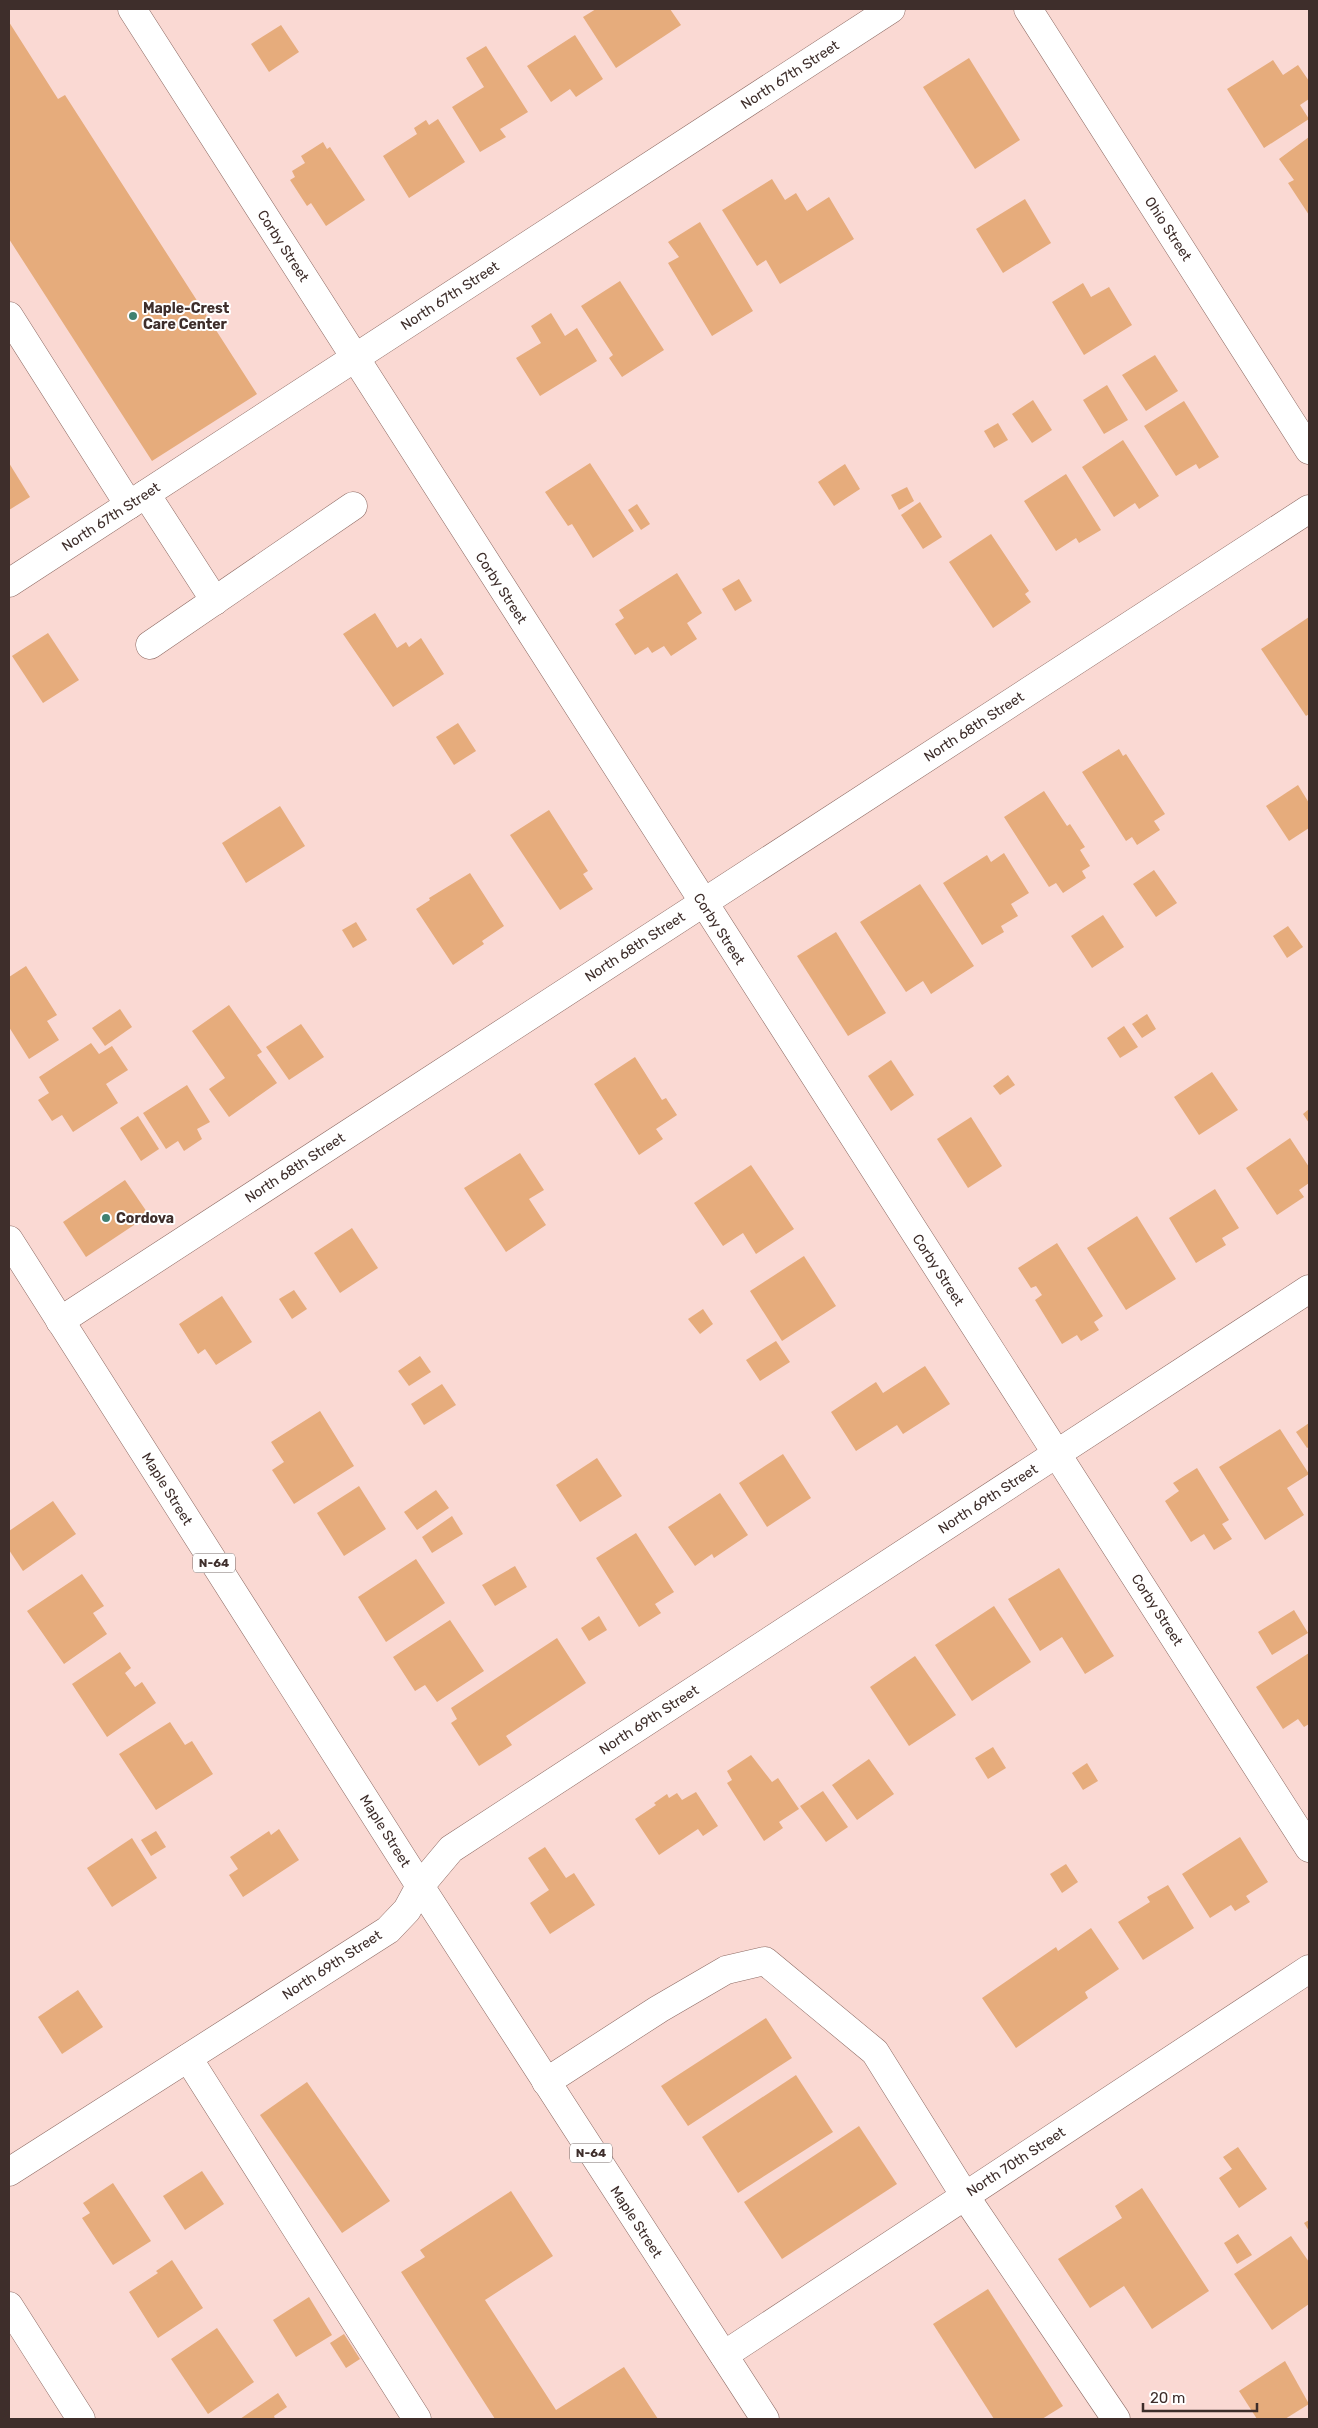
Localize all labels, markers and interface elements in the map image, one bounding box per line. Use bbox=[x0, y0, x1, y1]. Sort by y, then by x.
street label: North 67th Street bbox=[738, 37, 843, 113]
street label: Ohio Street bbox=[1141, 194, 1195, 265]
street label: Corby Street bbox=[254, 207, 313, 285]
street label: North 67th Street bbox=[398, 258, 503, 334]
place label: Maple-Crest Care Center bbox=[143, 300, 230, 333]
marker: Maple-Crest Care Center bbox=[127, 310, 139, 322]
street label: North 67th Street bbox=[59, 479, 164, 555]
street label: Corby Street bbox=[472, 549, 531, 627]
street label: North 68th Street bbox=[921, 688, 1028, 766]
street label: Corby Street bbox=[690, 890, 749, 968]
street label: North 68th Street bbox=[582, 908, 689, 986]
street label: North 68th Street bbox=[242, 1129, 349, 1207]
place label: Cordova bbox=[116, 1210, 174, 1227]
marker: Cordova bbox=[100, 1212, 112, 1224]
street label: Corby Street bbox=[909, 1231, 968, 1309]
street label: Maple Street bbox=[138, 1450, 196, 1529]
street label: North 69th Street bbox=[935, 1460, 1041, 1537]
road number: N-64 bbox=[193, 1554, 235, 1572]
street label: Corby Street bbox=[1128, 1571, 1187, 1649]
street label: North 69th Street bbox=[596, 1681, 702, 1758]
street label: Maple Street bbox=[356, 1792, 414, 1871]
street label: North 69th Street bbox=[279, 1926, 385, 2003]
street label: North 70th Street bbox=[963, 2123, 1069, 2200]
road number: N-64 bbox=[570, 2144, 612, 2162]
street label: Maple Street bbox=[606, 2183, 666, 2262]
scale bar bbox=[1143, 2380, 1257, 2412]
text: 20 m bbox=[1150, 2389, 1185, 2407]

